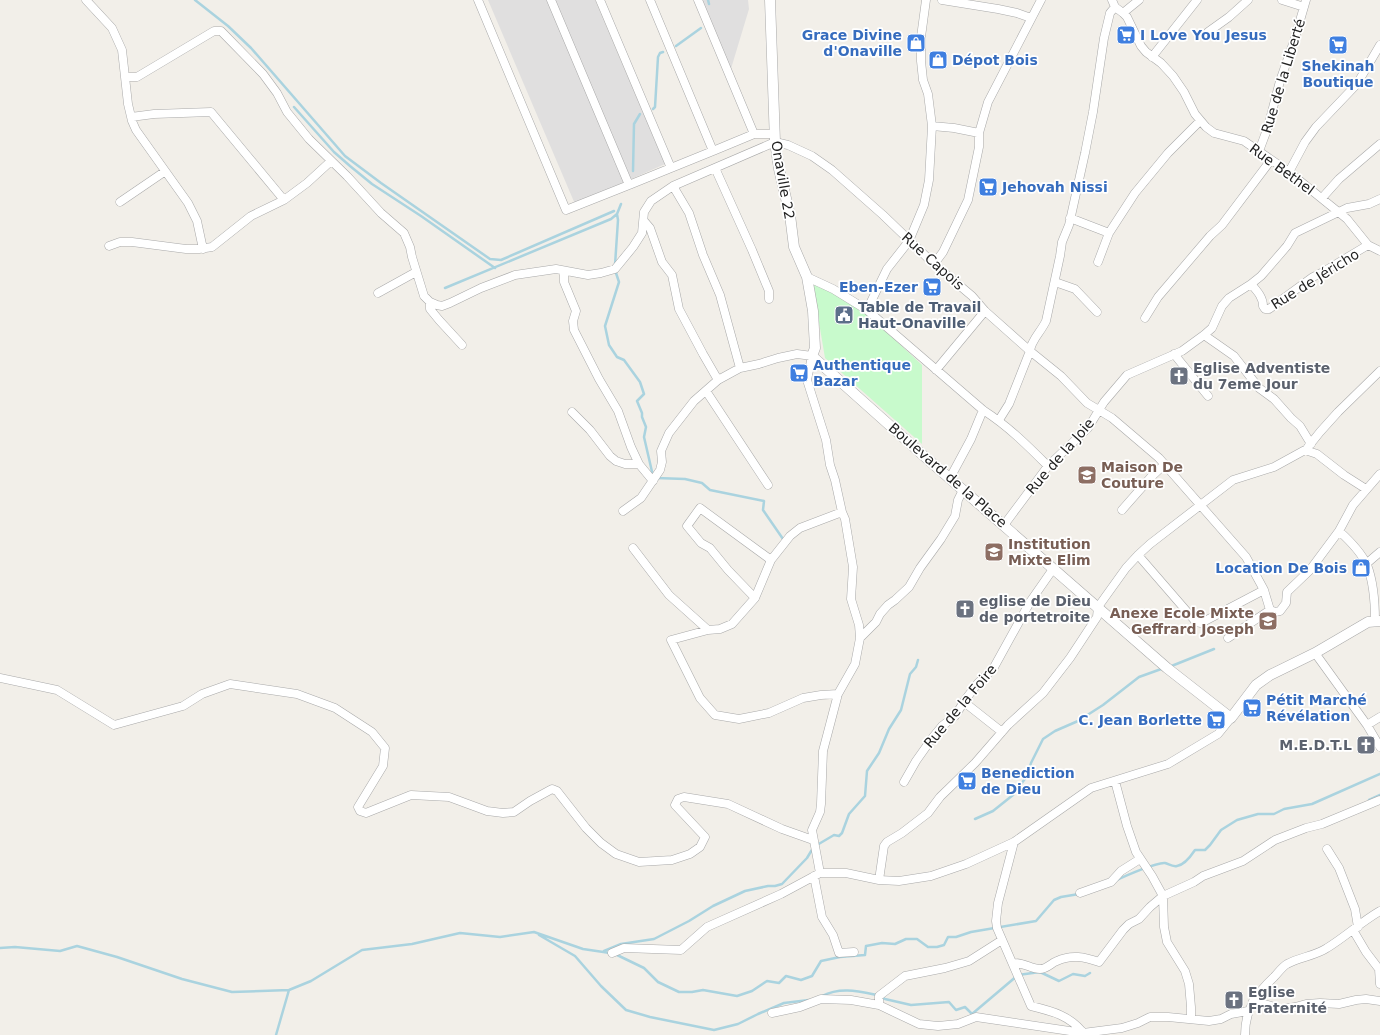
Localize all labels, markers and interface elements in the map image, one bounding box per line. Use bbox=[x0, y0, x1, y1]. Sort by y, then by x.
street label: Rue de la Liberté bbox=[1258, 17, 1308, 135]
supermarket icon: I Love You Jesus bbox=[1115, 24, 1137, 46]
place label: Grace Divine d'Onaville bbox=[802, 27, 902, 59]
place label: I Love You Jesus bbox=[1140, 27, 1267, 43]
shop icon: Grace Divine d'Onaville bbox=[905, 32, 927, 54]
supermarket icon: Shekinah Boutique bbox=[1327, 34, 1349, 56]
shop icon: Dépot Bois bbox=[927, 49, 949, 71]
place label: Dépot Bois bbox=[952, 52, 1038, 68]
place label: Shekinah Boutique bbox=[1301, 58, 1375, 90]
street label: Onaville 22 bbox=[768, 140, 798, 220]
street label: Rue Bethel bbox=[1247, 140, 1317, 198]
supermarket icon: Jehovah Nissi bbox=[977, 176, 999, 198]
place label: Jehovah Nissi bbox=[1001, 179, 1108, 195]
street label: Rue Capois bbox=[899, 229, 967, 293]
street label: Rue de Jéricho bbox=[1268, 246, 1362, 312]
supermarket icon: Eben-Ezer bbox=[921, 276, 943, 298]
place label: Eben-Ezer bbox=[839, 279, 918, 295]
place label: Table de Travail Haut-Onaville bbox=[858, 299, 981, 331]
public building icon: Table de Travail Haut-Onaville bbox=[833, 304, 855, 326]
place label: Authentique Bazar bbox=[813, 357, 911, 389]
place label: Eglise Adventiste du 7eme Jour bbox=[1193, 360, 1330, 392]
supermarket icon: Authentique Bazar bbox=[788, 362, 810, 384]
church icon: Eglise Adventiste du 7eme Jour bbox=[1168, 365, 1190, 387]
street label: Rue de la Joie bbox=[1023, 415, 1097, 497]
street label: Boulevard de la Place bbox=[886, 419, 1010, 531]
place label: Maison De Couture bbox=[1101, 459, 1183, 491]
school or university icon: Maison De Couture bbox=[1076, 464, 1098, 486]
place label: Institution Mixte Elim bbox=[1008, 536, 1091, 568]
school or university icon: Institution Mixte Elim bbox=[983, 541, 1005, 563]
shop icon: Location De Bois bbox=[1350, 557, 1372, 579]
place label: Location De Bois bbox=[1215, 560, 1347, 576]
place label: eglise de Dieu de portetroite bbox=[979, 593, 1091, 625]
church icon: eglise de Dieu de portetroite bbox=[954, 598, 976, 620]
place label: Anexe Ecole Mixte Geffrard Joseph bbox=[1110, 605, 1254, 637]
school or university icon: Anexe Ecole Mixte Geffrard Joseph bbox=[1257, 610, 1279, 632]
street label: Rue de la Foire bbox=[920, 661, 1000, 751]
place label: Pétit Marché Révélation bbox=[1266, 692, 1367, 724]
supermarket icon: Pétit Marché Révélation bbox=[1241, 697, 1263, 719]
supermarket icon: C. Jean Borlette bbox=[1205, 709, 1227, 731]
place label: C. Jean Borlette bbox=[1078, 712, 1202, 728]
church icon: M.E.D.T.L bbox=[1355, 734, 1377, 756]
place label: M.E.D.T.L bbox=[1279, 737, 1352, 753]
place label: Benediction de Dieu bbox=[981, 765, 1075, 797]
supermarket icon: Benediction de Dieu bbox=[956, 770, 978, 792]
place label: Eglise Fraternité bbox=[1248, 984, 1327, 1016]
church icon: Eglise Fraternité bbox=[1223, 989, 1245, 1011]

